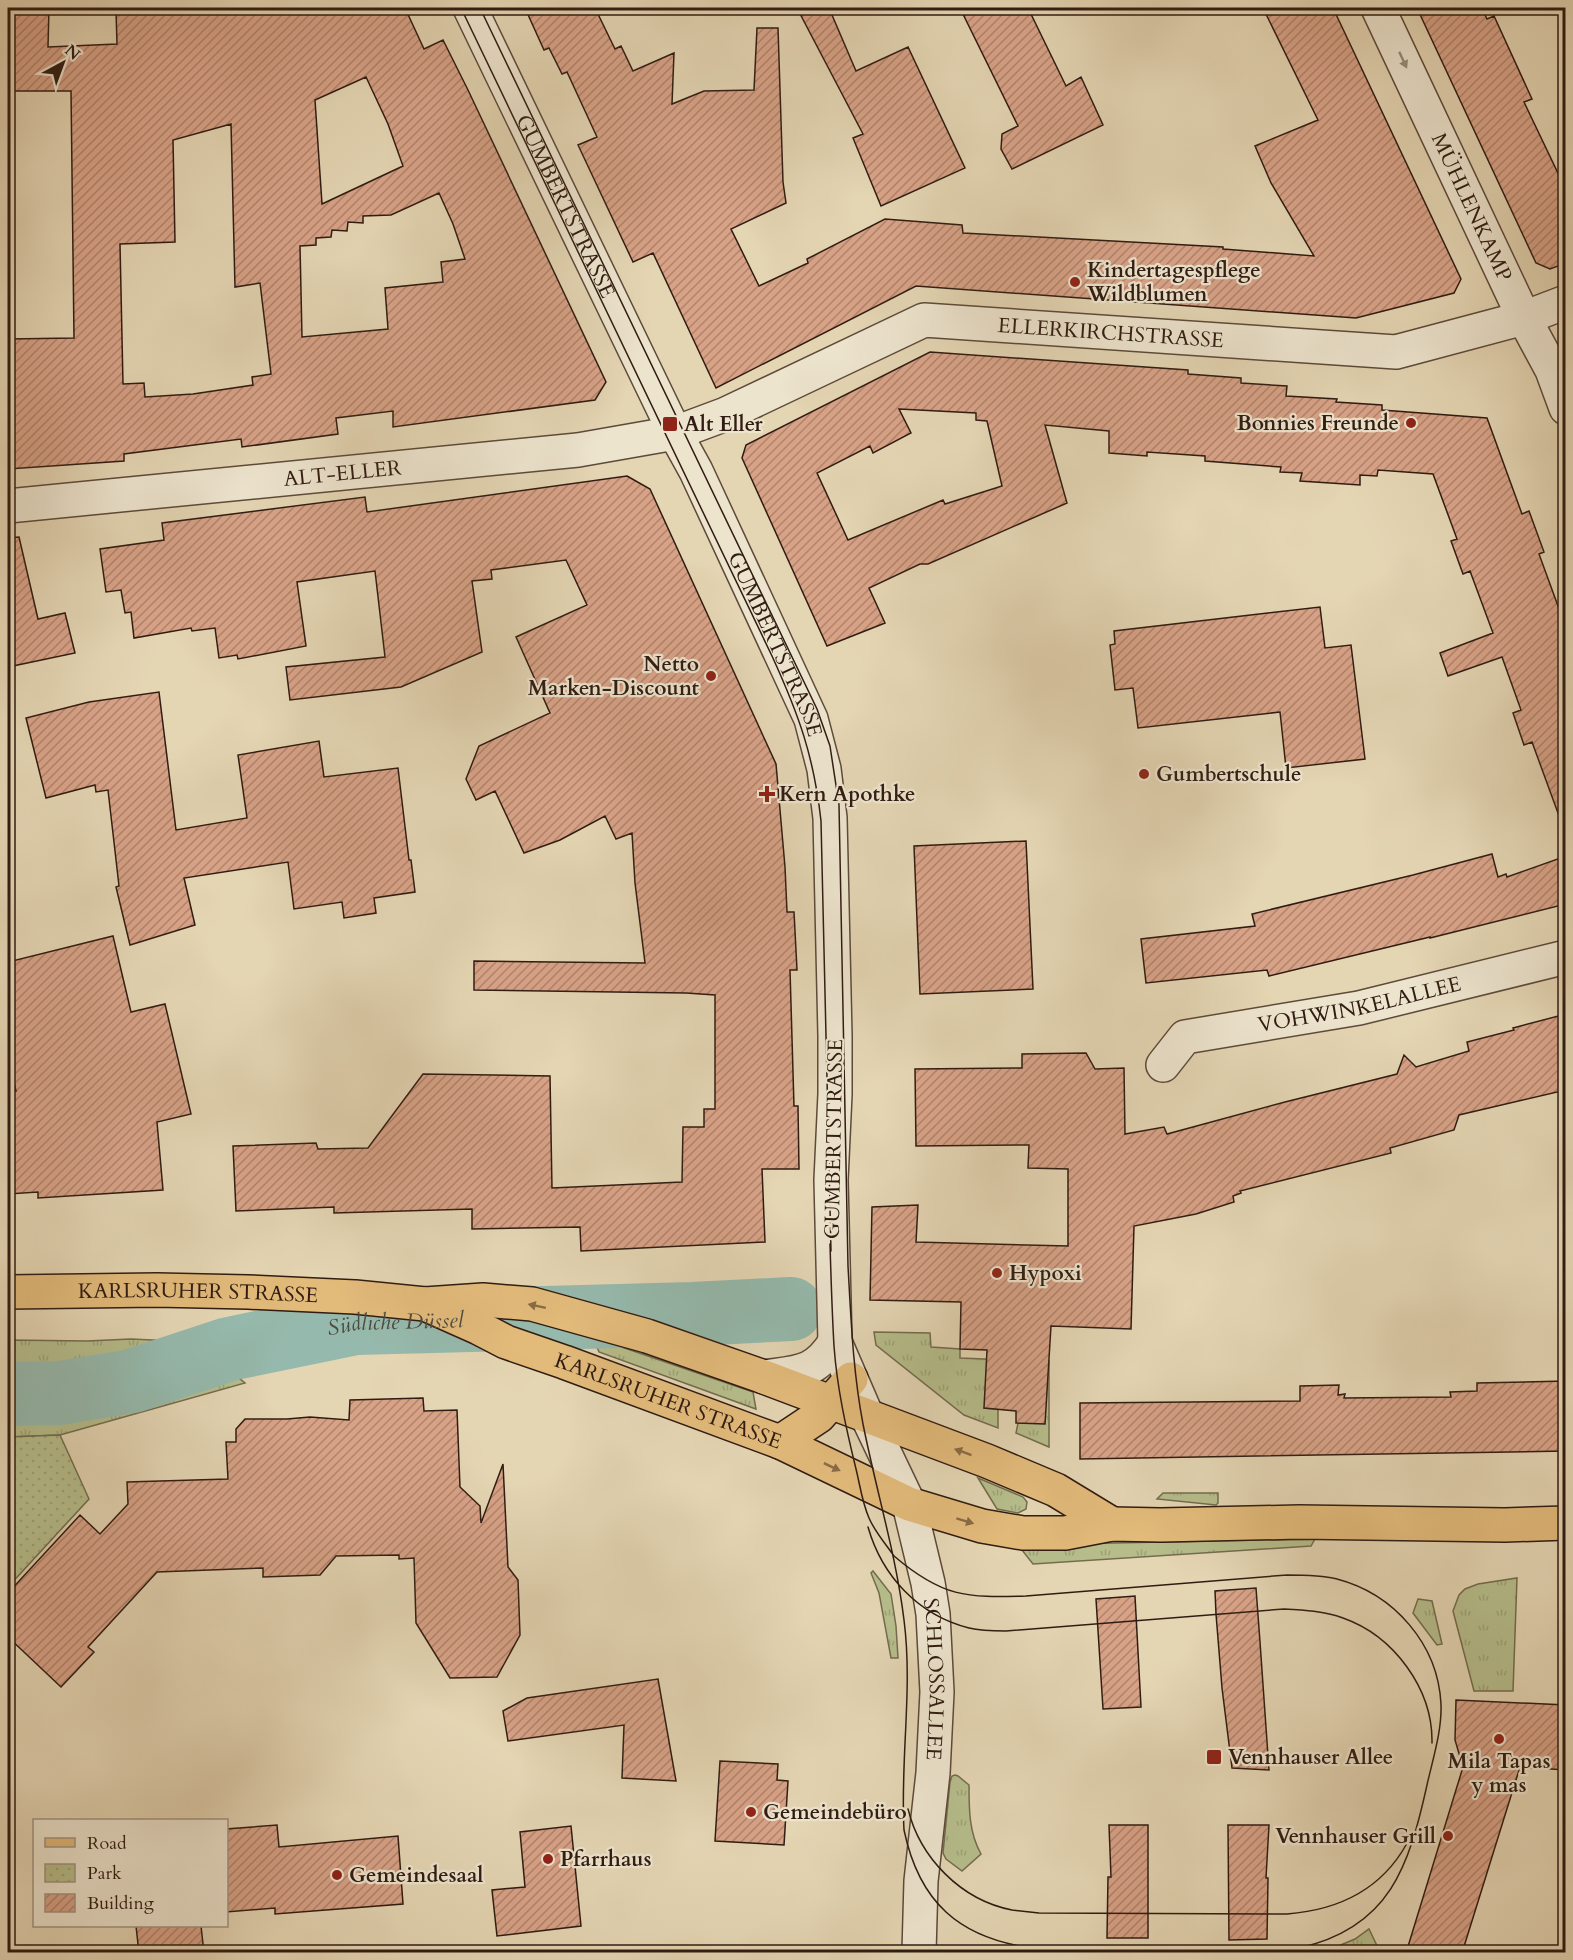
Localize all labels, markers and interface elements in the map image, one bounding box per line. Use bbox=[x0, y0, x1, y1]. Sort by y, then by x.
north arrow bbox=[33, 33, 93, 93]
text: N bbox=[60, 40, 85, 65]
one-way arrow bbox=[1398, 52, 1407, 69]
street label: GUMBERTSTRASSE bbox=[509, 110, 622, 303]
street label: MÜHLENKAMP bbox=[1424, 128, 1519, 286]
place label: Kindertagespflege Wildblumen bbox=[1086, 256, 1261, 309]
marker: Kindertagespflege Wildblumen bbox=[1068, 275, 1082, 289]
street label: ELLERKIRCHSTRASSE bbox=[997, 311, 1225, 355]
place label: Bonnies Freunde bbox=[1237, 409, 1399, 438]
place label: Alt Eller bbox=[684, 410, 763, 439]
marker: Alt Eller bbox=[661, 415, 679, 433]
marker: Bonnies Freunde bbox=[1404, 416, 1418, 430]
street label: ALT-ELLER bbox=[282, 453, 403, 493]
street label: GUMBERTSTRASSE bbox=[721, 547, 829, 740]
place label: Netto Marken-Discount bbox=[528, 650, 700, 703]
marker: Netto Marken-Discount bbox=[704, 669, 718, 683]
place label: Gumbertschule bbox=[1156, 760, 1301, 789]
marker: Gumbertschule bbox=[1137, 767, 1151, 781]
place label: Kern Apothke bbox=[779, 780, 915, 809]
marker: Kern Apothke bbox=[760, 787, 774, 801]
street label: VOHWINKELALLEE bbox=[1255, 969, 1464, 1039]
street label: GUMBERTSTRASSE bbox=[818, 1039, 850, 1239]
place label: Hypoxi bbox=[1009, 1259, 1082, 1288]
marker: Hypoxi bbox=[990, 1266, 1004, 1280]
street label: KARLSRUHER STRASSE bbox=[78, 1275, 319, 1310]
one-way arrow bbox=[527, 1301, 546, 1310]
water label: Südliche Düssel bbox=[324, 1305, 465, 1344]
street label: KARLSRUHER STRASSE bbox=[551, 1345, 786, 1456]
one-way arrow bbox=[954, 1447, 972, 1457]
one-way arrow bbox=[824, 1463, 841, 1472]
one-way arrow bbox=[956, 1517, 974, 1526]
street label: SCHLOSSALLEE bbox=[916, 1596, 952, 1761]
marker: Mila Tapas y mas bbox=[1492, 1732, 1506, 1746]
place label: Vennhauser Allee bbox=[1228, 1743, 1393, 1772]
place label: Mila Tapas y mas bbox=[1448, 1747, 1550, 1800]
marker: Vennhauser Allee bbox=[1205, 1748, 1223, 1766]
place label: Gemeindebüro bbox=[763, 1798, 907, 1827]
marker: Gemeindebüro bbox=[744, 1805, 758, 1819]
legend bbox=[33, 1819, 228, 1927]
place label: Vennhauser Grill bbox=[1275, 1822, 1436, 1851]
marker: Vennhauser Grill bbox=[1441, 1829, 1455, 1843]
text: Road bbox=[87, 1831, 127, 1856]
place label: Pfarrhaus bbox=[560, 1845, 651, 1874]
marker: Pfarrhaus bbox=[541, 1852, 555, 1866]
text: Park bbox=[87, 1861, 122, 1886]
place label: Gemeindesaal bbox=[349, 1861, 483, 1890]
marker: Gemeindesaal bbox=[330, 1868, 344, 1882]
text: Building bbox=[87, 1891, 155, 1916]

